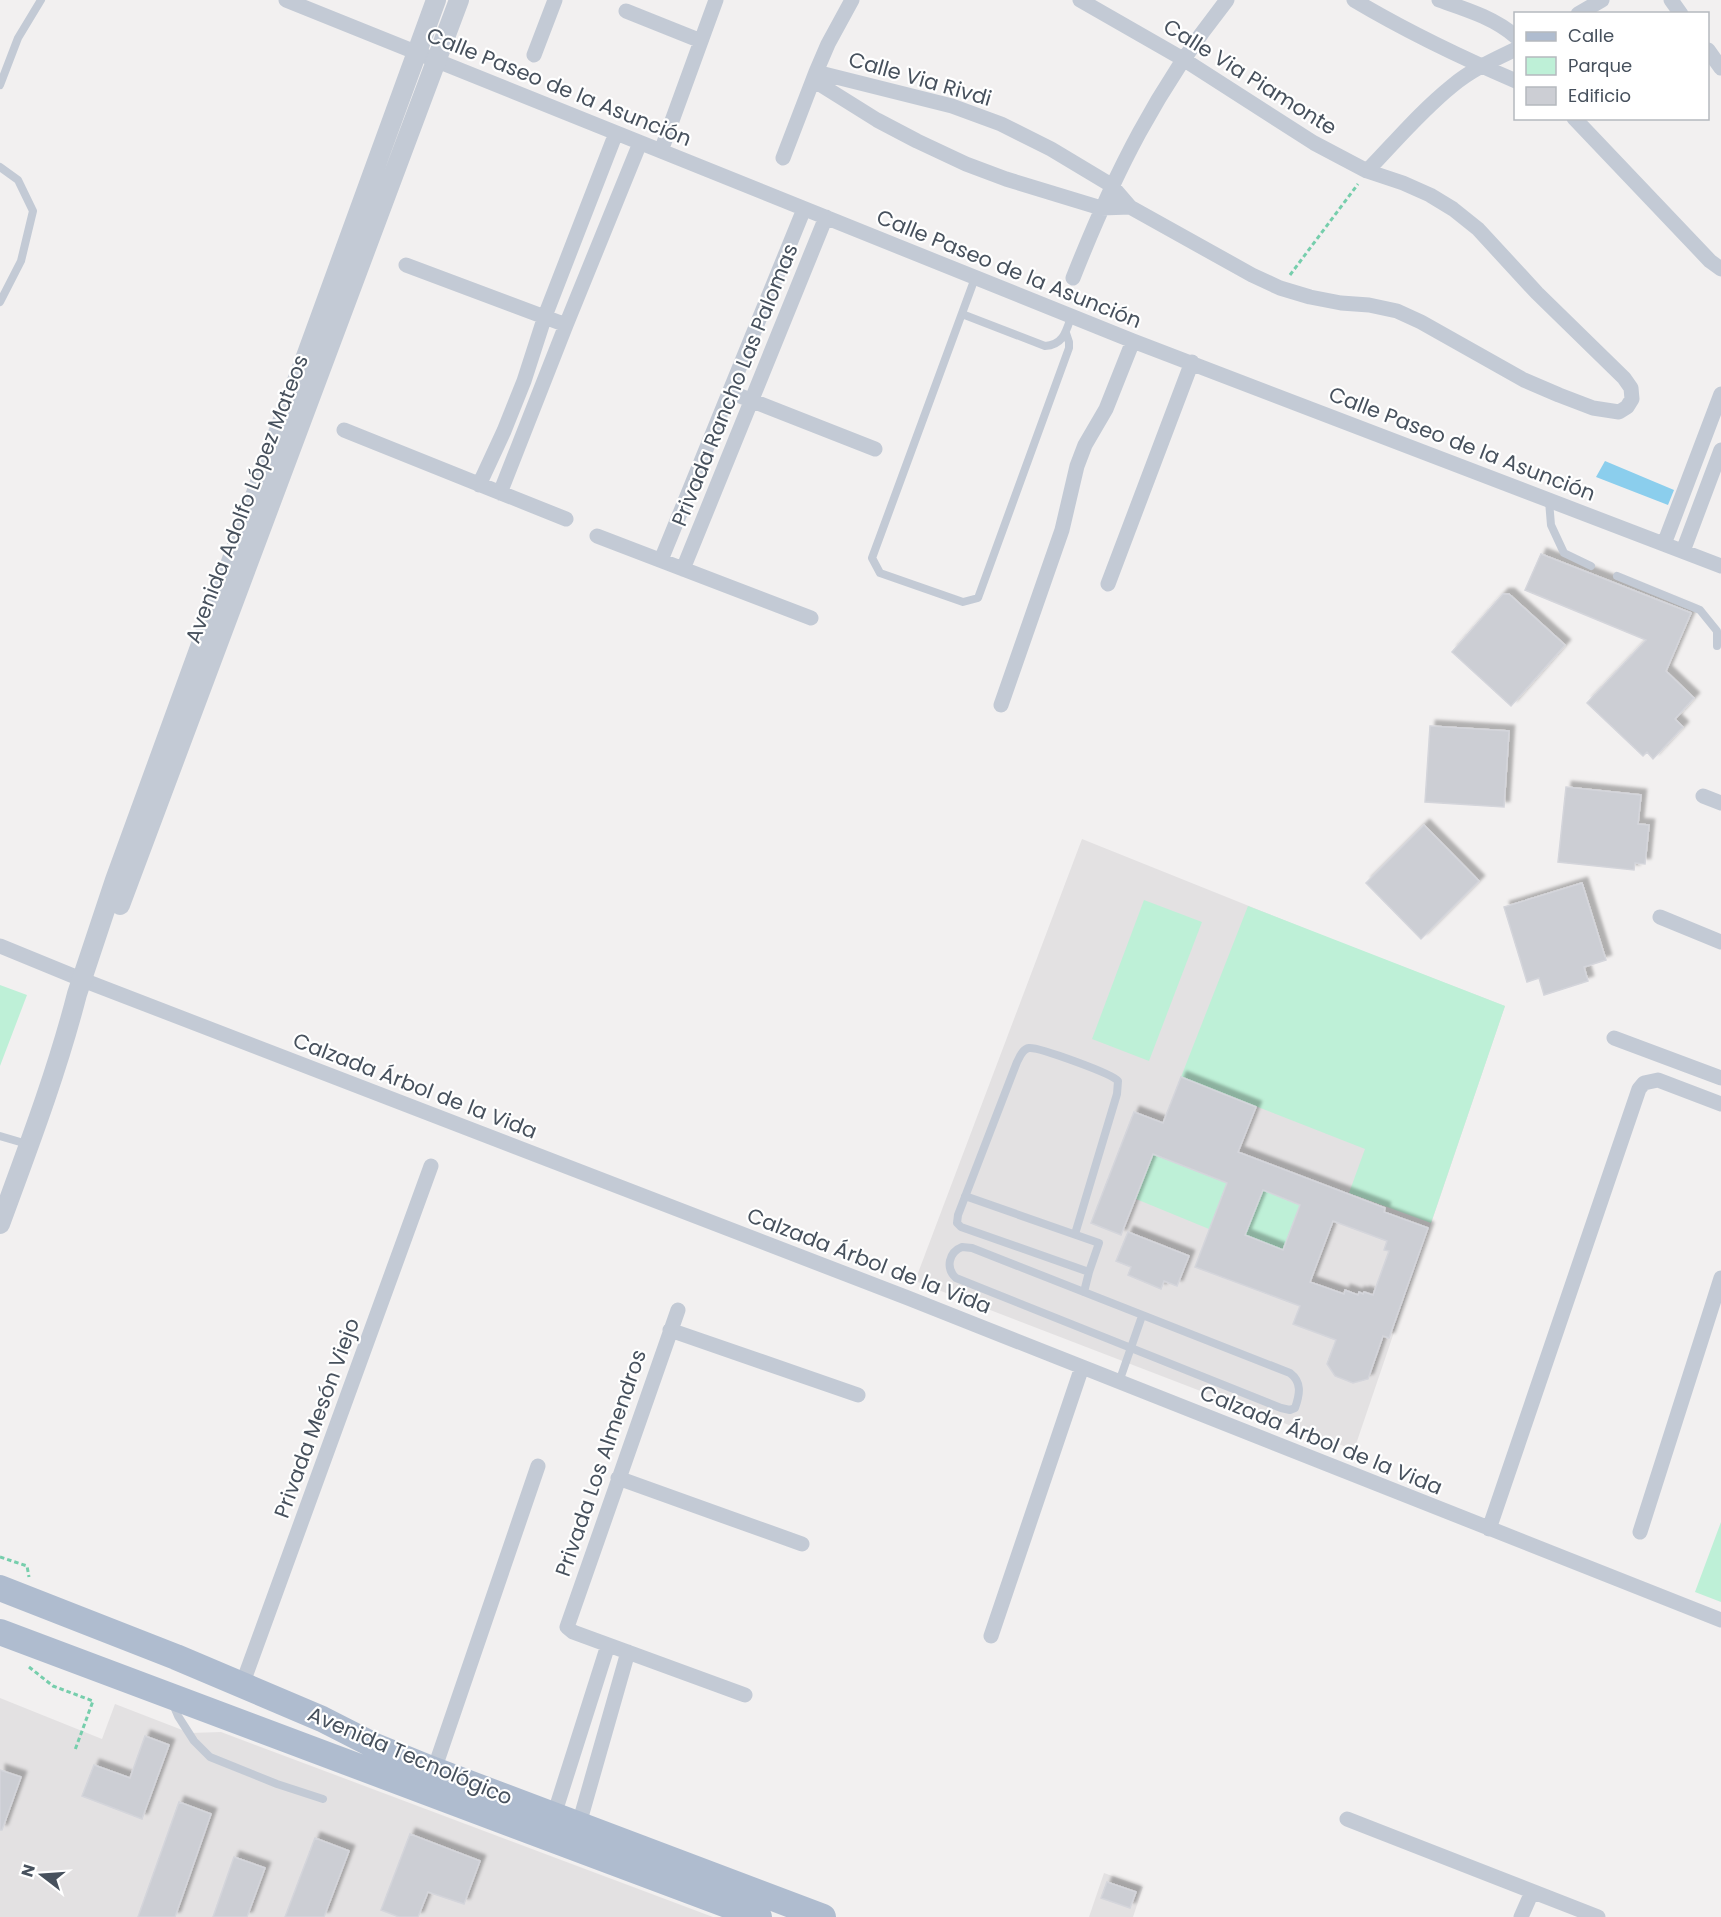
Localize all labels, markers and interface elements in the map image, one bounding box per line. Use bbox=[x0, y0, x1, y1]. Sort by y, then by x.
street label: Calle Via Piamonte bbox=[1158, 11, 1342, 142]
legend bbox=[1514, 12, 1709, 120]
street label: Calle Paseo de la Asunción bbox=[422, 20, 696, 153]
text: Calle bbox=[1568, 23, 1614, 48]
street label: Calle Via Rivdi bbox=[845, 44, 995, 113]
text: Parque bbox=[1568, 53, 1632, 78]
text: Edificio bbox=[1568, 83, 1631, 108]
street label: Calle Paseo de la Asunción bbox=[872, 202, 1146, 335]
street label: Privada Rancho Las Palomas bbox=[664, 239, 805, 530]
street label: Avenida Adolfo López Mateos bbox=[178, 350, 315, 647]
street label: Calle Paseo de la Asunción bbox=[1325, 379, 1600, 508]
street label: Calzada Árbol de la Vida bbox=[289, 1026, 541, 1146]
street label: Calzada Árbol de la Vida bbox=[743, 1201, 995, 1321]
street label: Privada Mesón Viejo bbox=[267, 1314, 366, 1522]
street label: Privada Los Almendros bbox=[548, 1346, 653, 1580]
street label: Calzada Árbol de la Vida bbox=[1196, 1378, 1447, 1502]
street label: Avenida Tecnológico bbox=[303, 1699, 517, 1812]
north arrow bbox=[12, 1845, 72, 1905]
text: N bbox=[15, 1862, 41, 1880]

